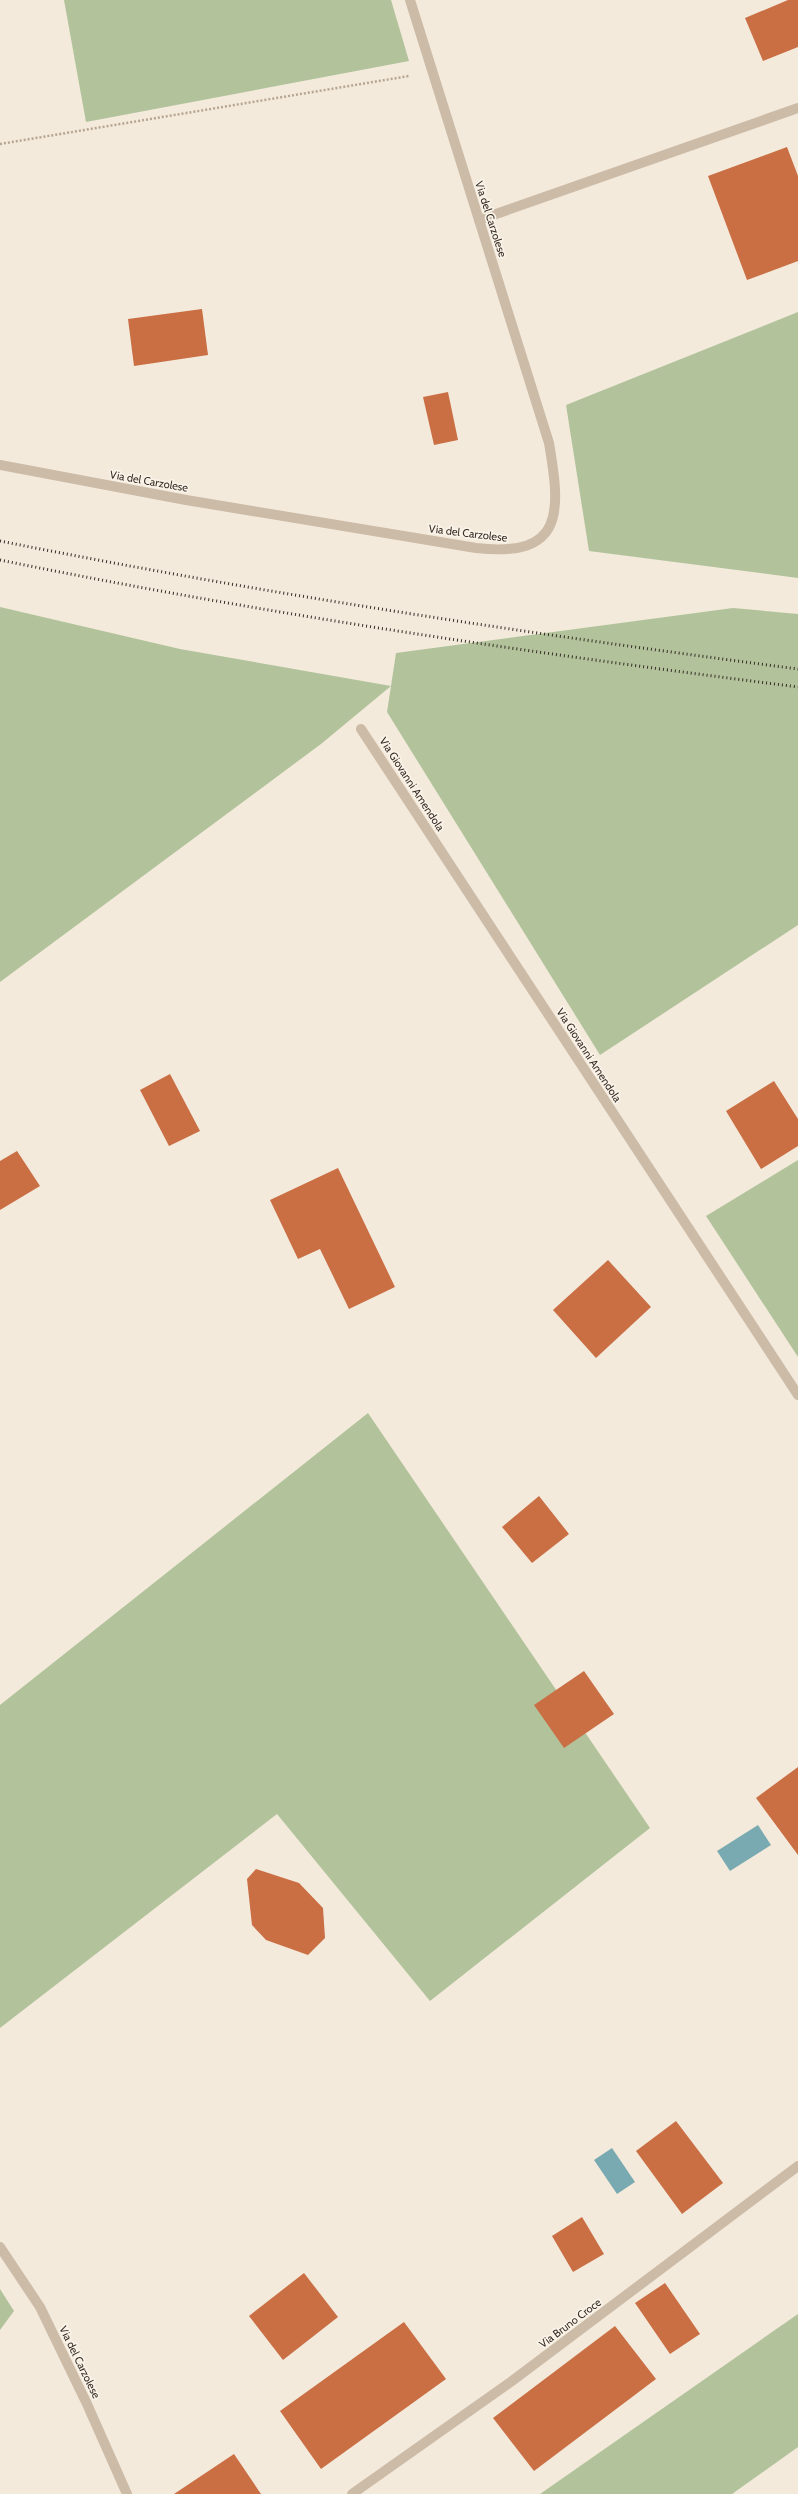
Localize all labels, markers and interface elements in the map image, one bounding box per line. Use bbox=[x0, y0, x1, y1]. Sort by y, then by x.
street label: Via del Carzolese bbox=[472, 179, 510, 259]
street label: Via del Carzolese bbox=[109, 467, 190, 495]
street label: Via del Carzolese bbox=[428, 521, 508, 545]
street label: Via Giovanni Amendola bbox=[376, 735, 448, 834]
street label: Via Giovanni Amendola bbox=[553, 1006, 625, 1105]
street label: Via Bruno Croce bbox=[536, 2295, 604, 2351]
street label: Via del Carzolese bbox=[56, 2323, 104, 2401]

